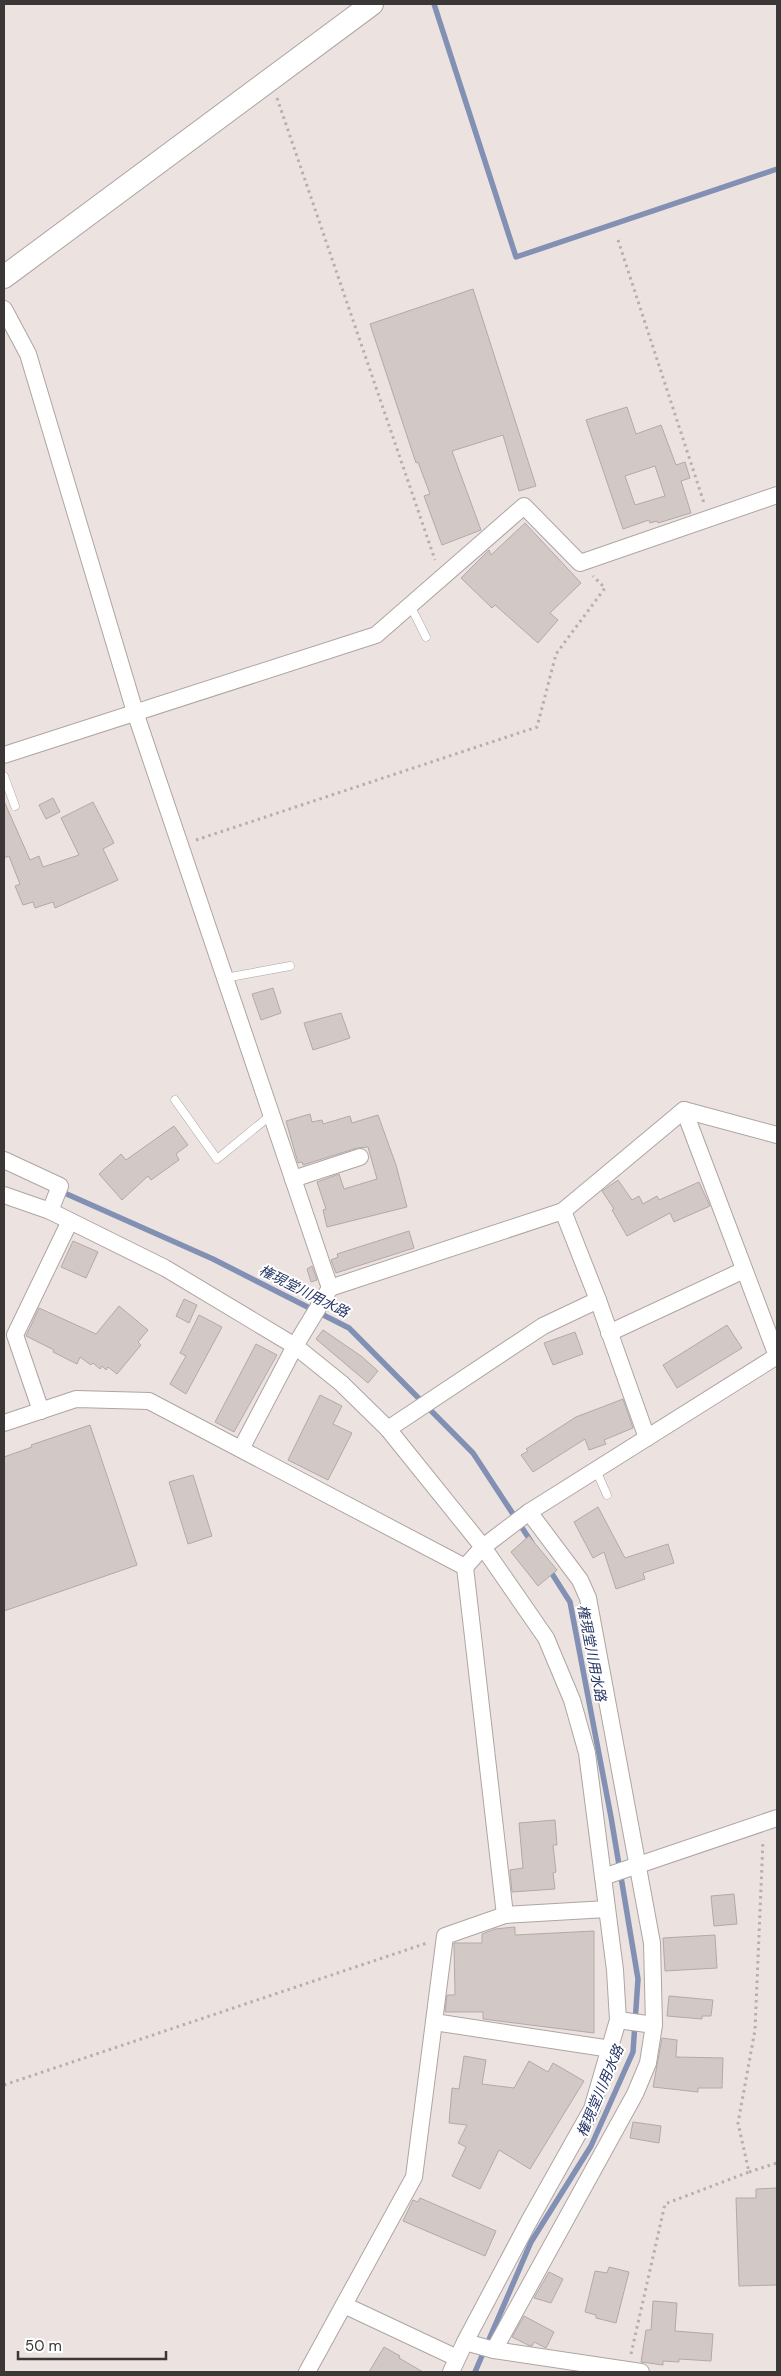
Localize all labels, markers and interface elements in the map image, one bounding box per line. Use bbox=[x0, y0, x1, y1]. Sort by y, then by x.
water label: 権現堂川用水路 bbox=[256, 1261, 353, 1322]
water label: 権現堂川用水路 bbox=[574, 1603, 610, 1704]
water label: 権現堂川用水路 bbox=[573, 2041, 628, 2140]
scale bar bbox=[18, 2328, 165, 2360]
text: 50 m bbox=[25, 2336, 62, 2356]

